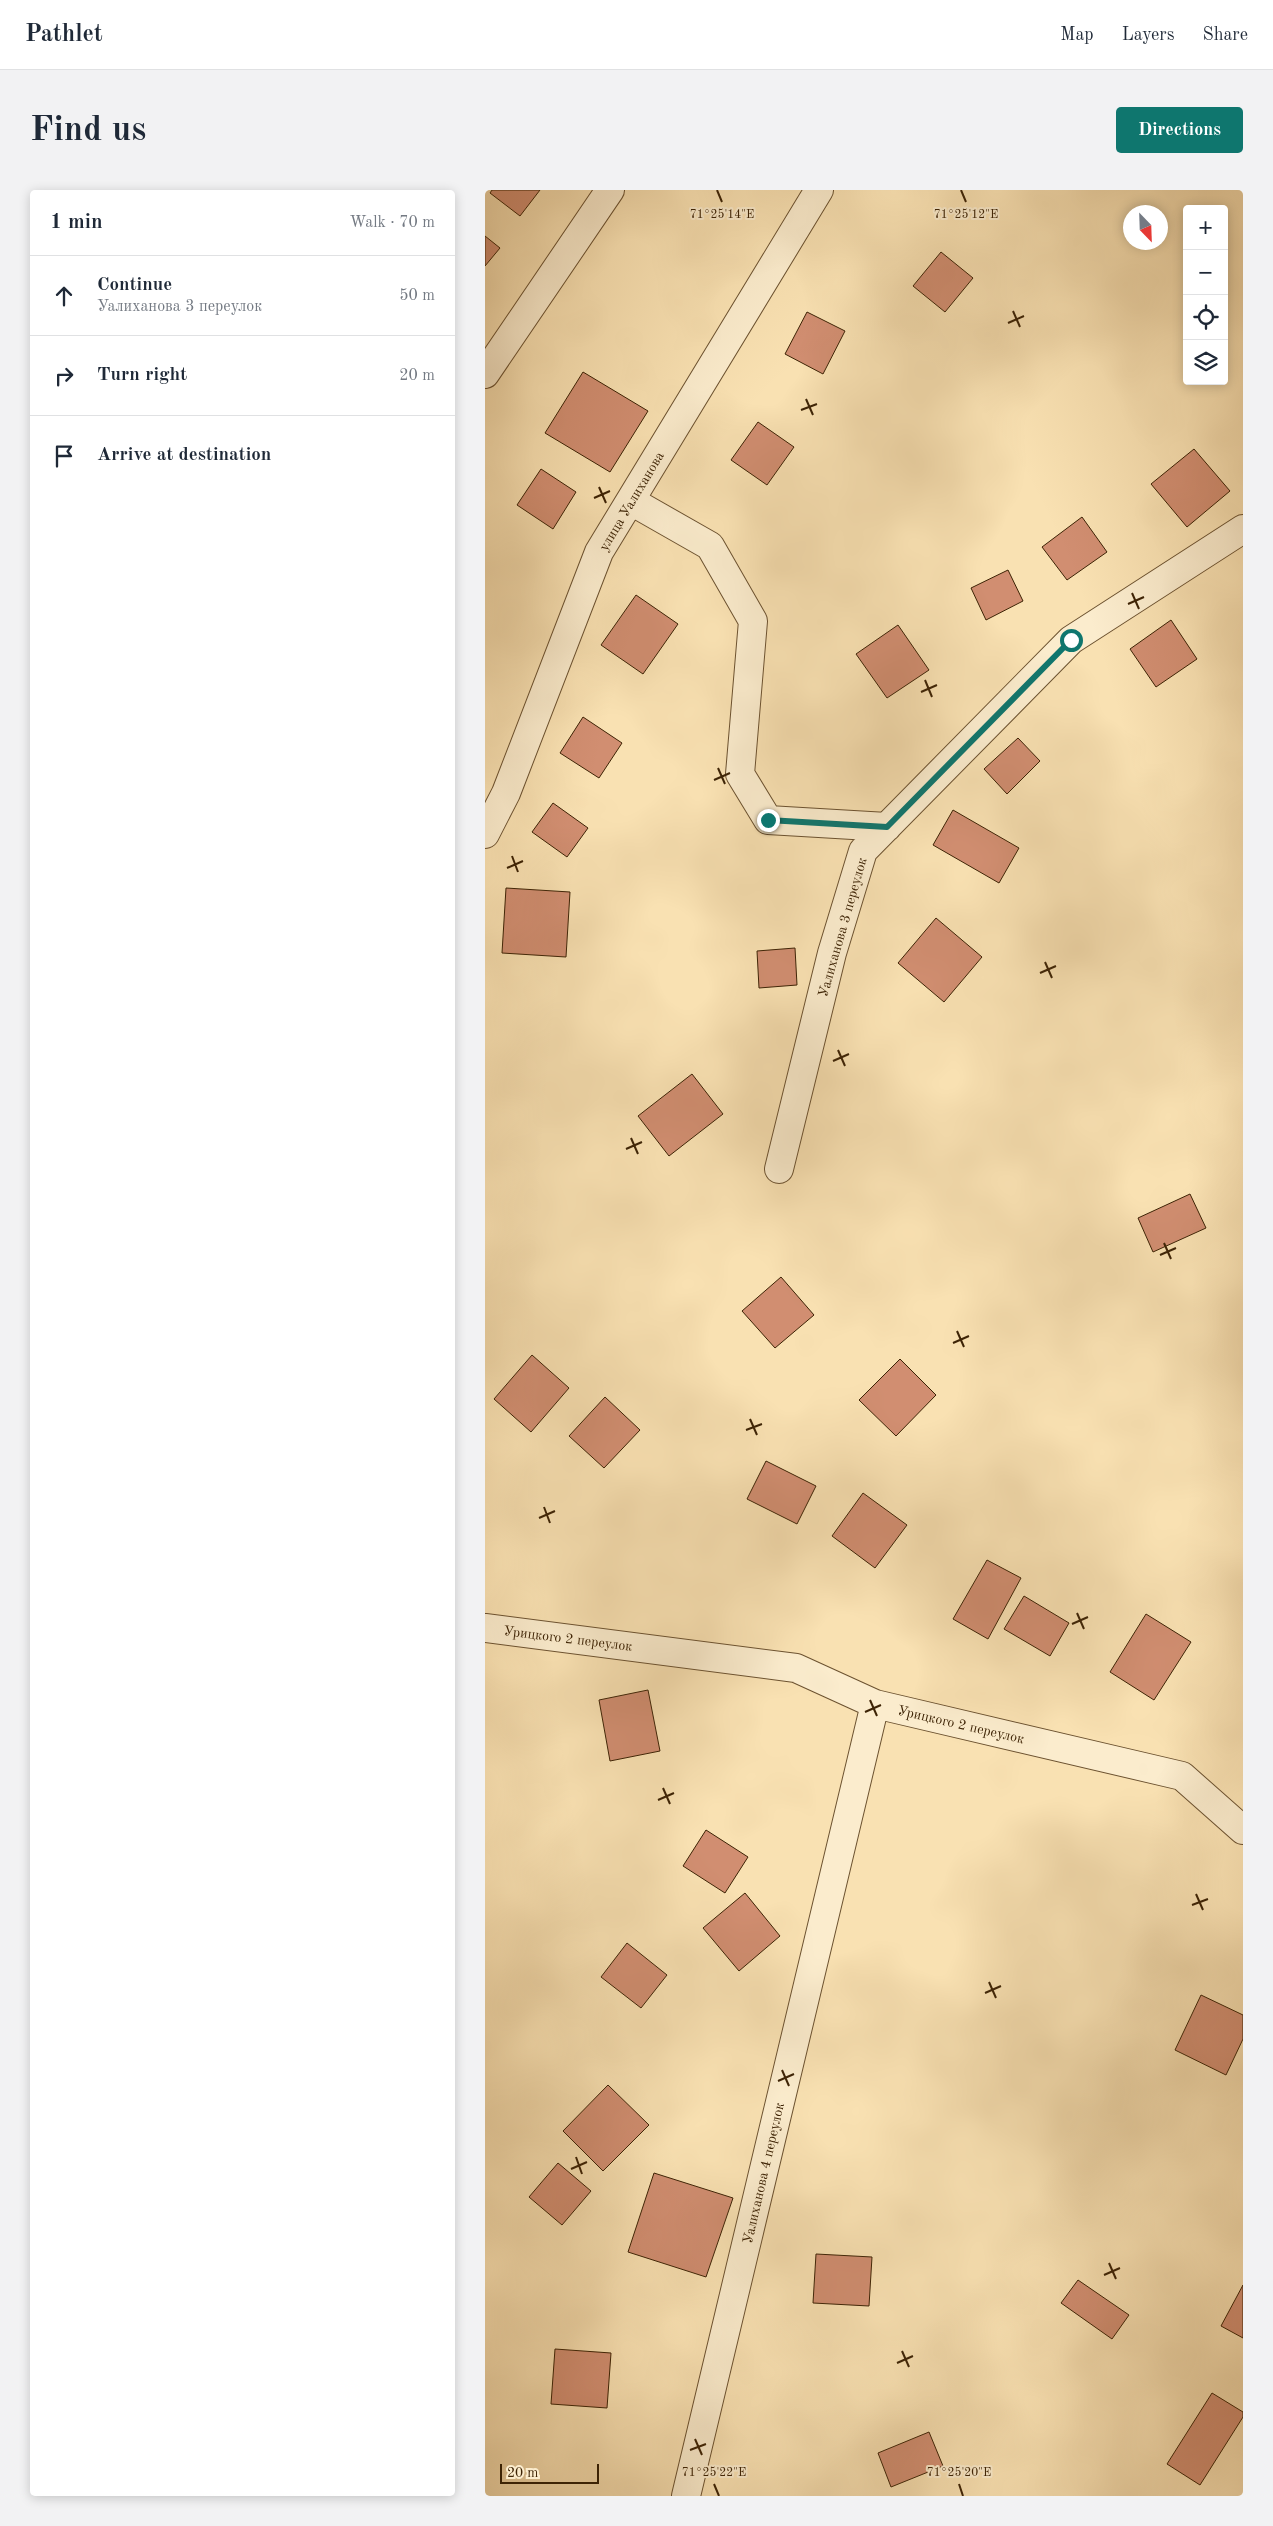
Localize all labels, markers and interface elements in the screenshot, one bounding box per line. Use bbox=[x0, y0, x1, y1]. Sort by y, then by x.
text: Pathlet bbox=[25, 23, 103, 47]
text: Map bbox=[1060, 26, 1094, 44]
text: Layers bbox=[1122, 26, 1174, 44]
text: Share bbox=[1202, 26, 1248, 44]
button: Directions bbox=[1116, 107, 1243, 153]
text: Find us bbox=[30, 113, 146, 148]
north arrow bbox=[1123, 205, 1168, 250]
map controls bbox=[1183, 205, 1228, 385]
button: + bbox=[1183, 205, 1228, 250]
text: 71°25'14"E bbox=[690, 208, 754, 221]
text: 71°25'12"E bbox=[934, 208, 998, 221]
text: 1 min bbox=[50, 212, 103, 233]
text: Walk · 70 m bbox=[349, 215, 435, 231]
button: − bbox=[1183, 250, 1228, 295]
text: Continue bbox=[97, 276, 172, 295]
icon: ahead bbox=[50, 282, 78, 310]
text: 50 m bbox=[399, 288, 435, 304]
button: locate bbox=[1183, 295, 1228, 340]
text: Уалиханова 3 переулок bbox=[97, 299, 262, 315]
button: layers bbox=[1183, 340, 1228, 385]
icon: right bbox=[50, 362, 78, 390]
text: Turn right bbox=[97, 366, 187, 385]
text: 20 m bbox=[399, 368, 435, 384]
icon: arrive bbox=[50, 442, 78, 470]
text: Arrive at destination bbox=[97, 446, 271, 465]
street label: улица Уалиханова bbox=[597, 449, 667, 554]
route start bbox=[1060, 629, 1083, 652]
route end bbox=[757, 809, 780, 832]
street label: Уалиханова 3 переулок bbox=[816, 856, 870, 999]
street label: Урицкого 2 переулок bbox=[503, 1624, 633, 1654]
street label: Урицкого 2 переулок bbox=[896, 1704, 1026, 1746]
street label: Уалиханова 4 переулок bbox=[741, 2101, 787, 2245]
scale bar bbox=[500, 2461, 599, 2484]
text: 20 m bbox=[507, 2466, 538, 2480]
text: 71°25'22"E bbox=[682, 2466, 746, 2479]
text: 71°25'20"E bbox=[927, 2466, 991, 2479]

